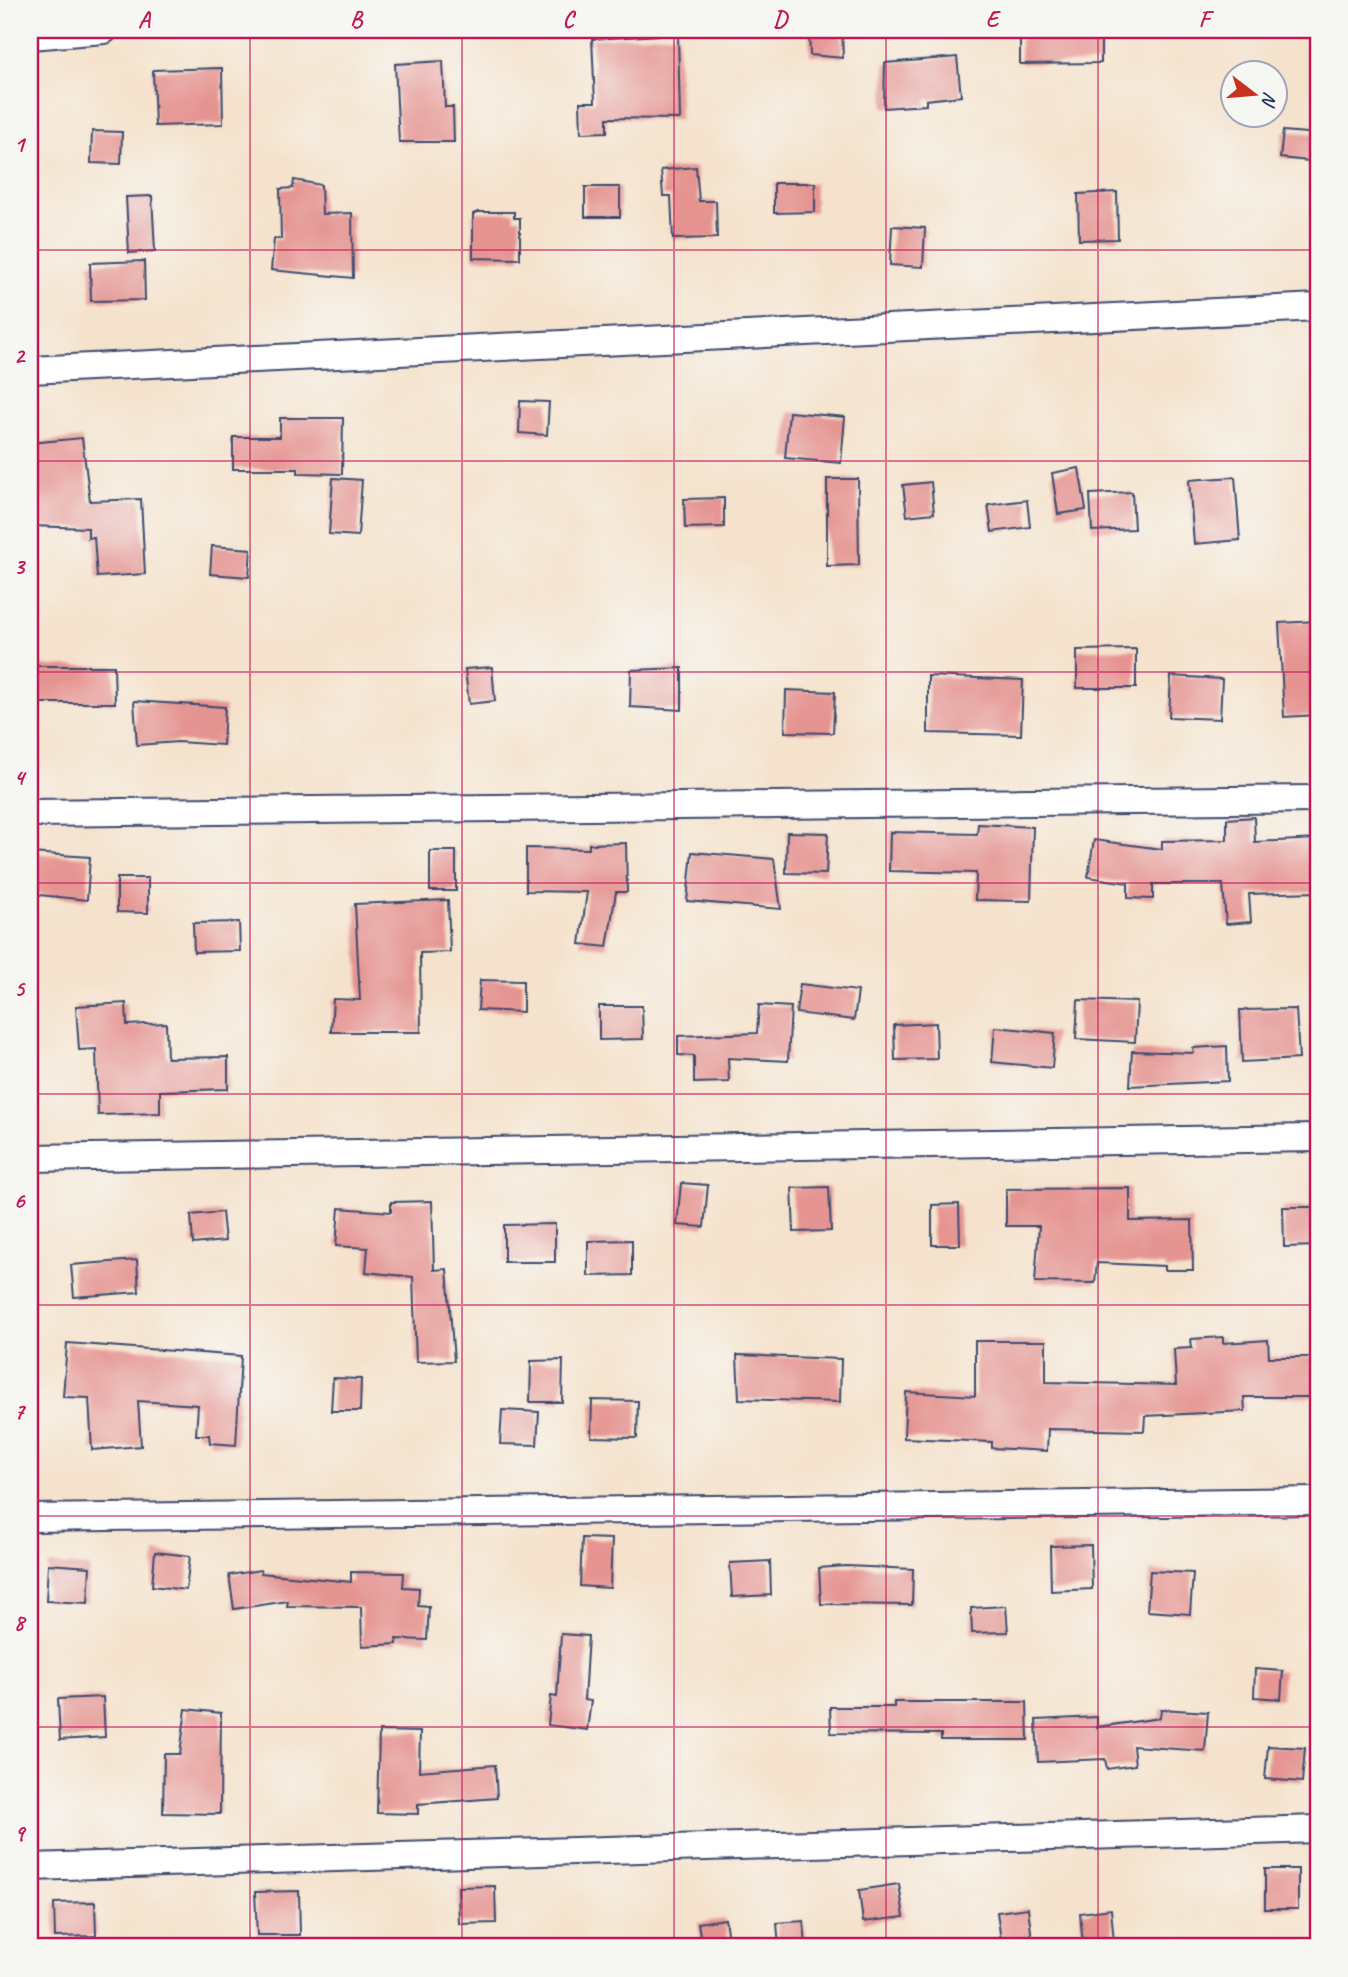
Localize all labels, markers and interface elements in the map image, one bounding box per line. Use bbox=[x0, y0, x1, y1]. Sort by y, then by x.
text: A bbox=[138, 5, 152, 34]
text: B bbox=[350, 5, 364, 34]
text: C bbox=[563, 5, 577, 34]
text: D bbox=[773, 5, 789, 34]
text: E bbox=[986, 5, 1002, 34]
text: F bbox=[1199, 5, 1215, 34]
north arrow bbox=[1218, 60, 1288, 130]
text: N bbox=[1255, 89, 1283, 110]
text: 1 bbox=[14, 130, 27, 159]
text: 2 bbox=[14, 341, 27, 370]
text: 3 bbox=[14, 552, 27, 581]
text: 4 bbox=[14, 763, 27, 792]
text: 5 bbox=[14, 974, 26, 1003]
text: 6 bbox=[14, 1186, 27, 1215]
text: 7 bbox=[14, 1397, 27, 1426]
text: 8 bbox=[14, 1608, 27, 1637]
text: 9 bbox=[14, 1819, 27, 1848]

